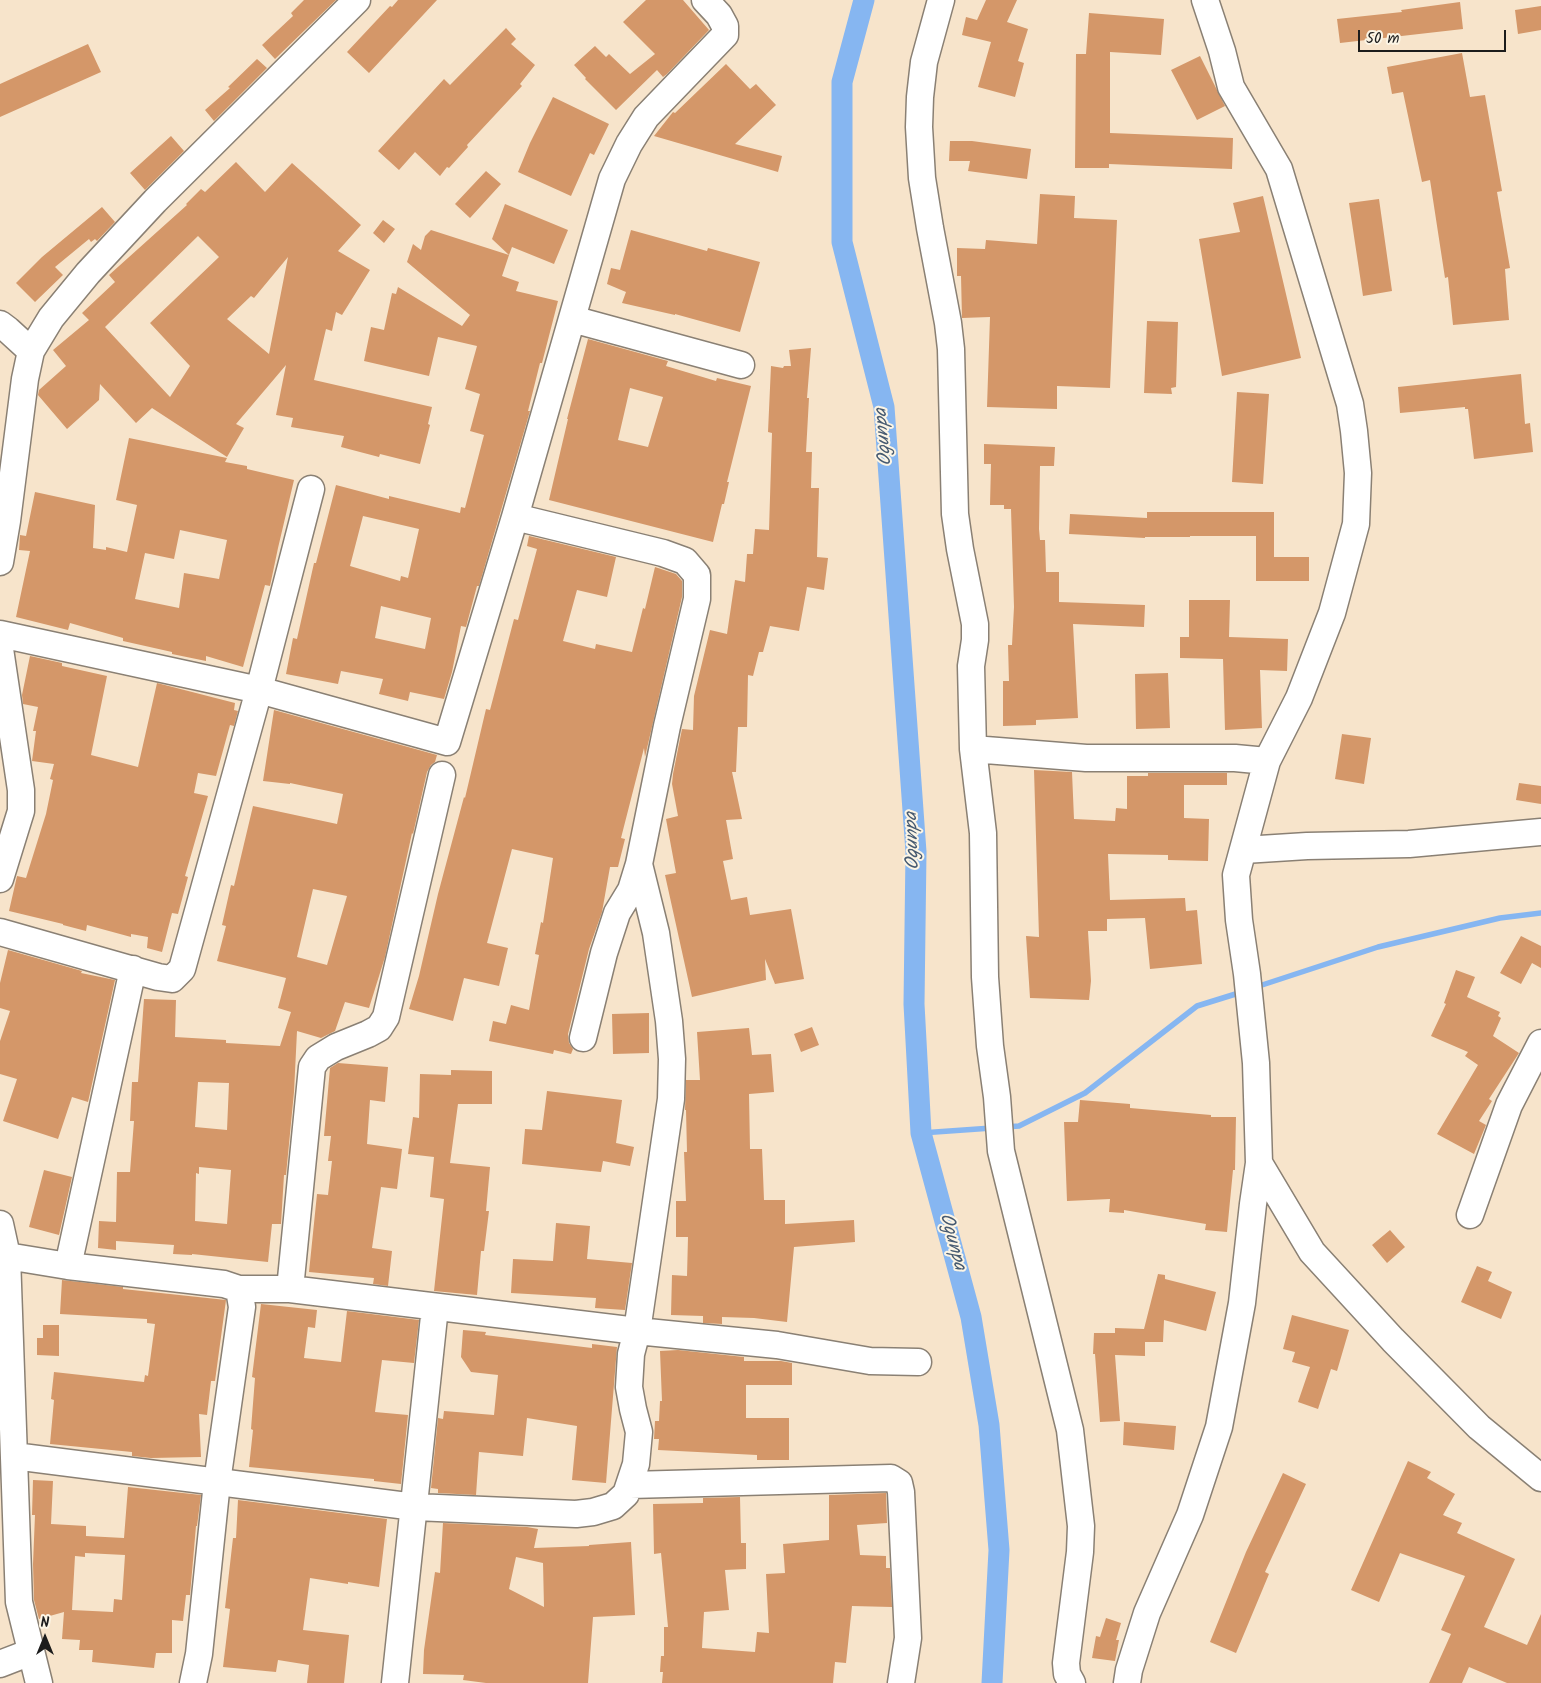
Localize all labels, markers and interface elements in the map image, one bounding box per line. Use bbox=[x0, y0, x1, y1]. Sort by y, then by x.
scale bar bbox=[1361, 20, 1508, 52]
text: 50 m bbox=[1366, 27, 1400, 51]
water label: Ogunpa bbox=[871, 407, 899, 467]
water label: Ogunpa bbox=[902, 812, 926, 870]
water label: Ogunpa bbox=[932, 1211, 970, 1273]
text: N bbox=[41, 1612, 49, 1634]
north arrow bbox=[20, 1613, 70, 1663]

